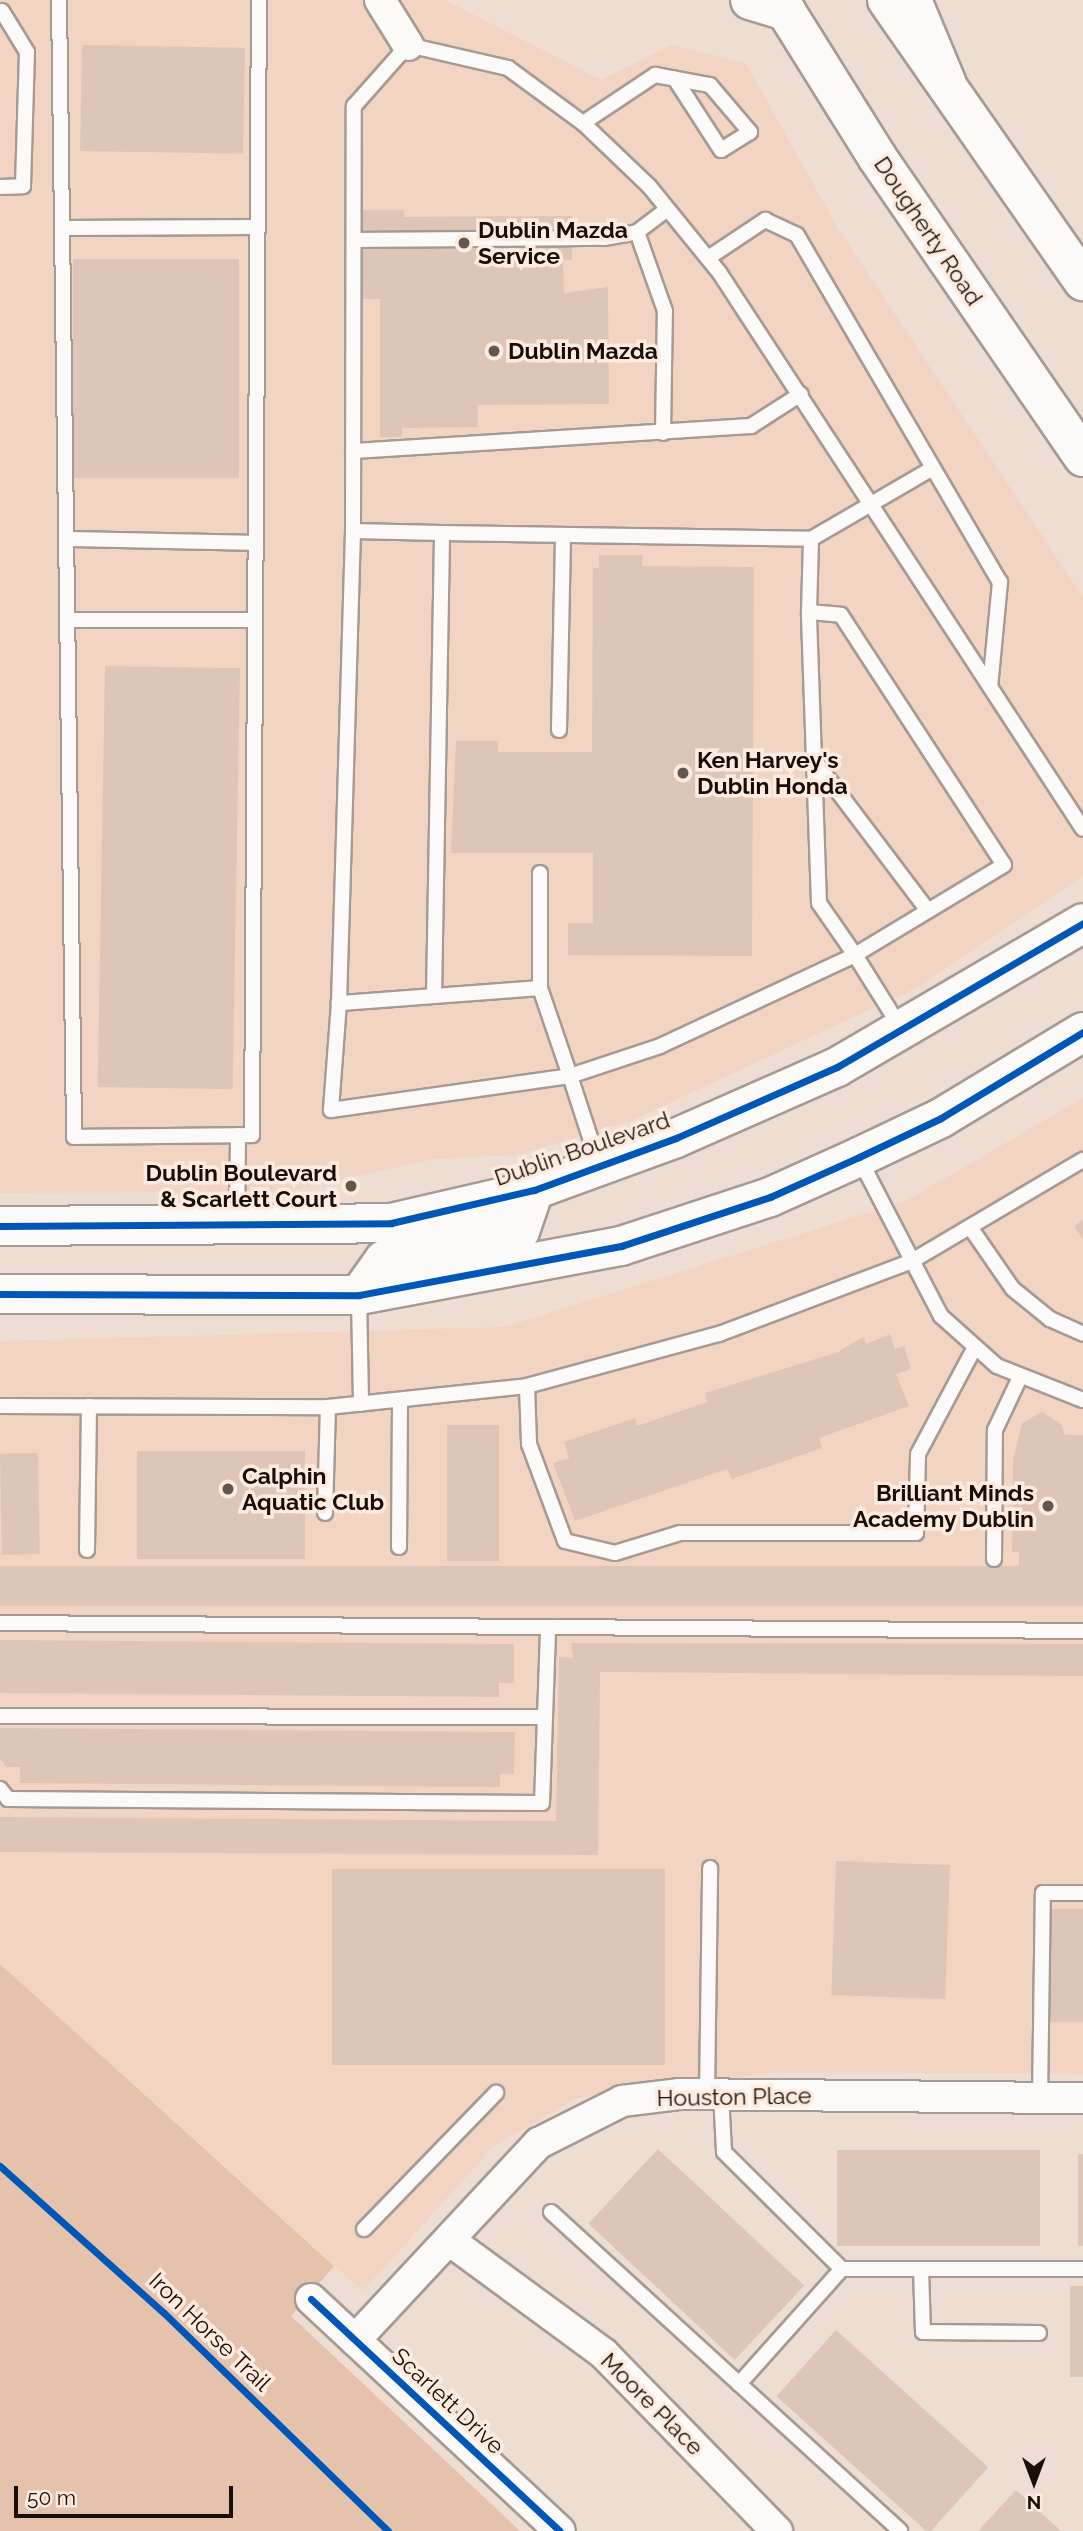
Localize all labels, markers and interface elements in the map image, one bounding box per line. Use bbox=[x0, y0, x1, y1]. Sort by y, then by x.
street label: Dougherty Road bbox=[868, 151, 988, 311]
place label: Dublin Mazda Service bbox=[478, 216, 628, 270]
marker: Dublin Mazda Service bbox=[456, 235, 472, 251]
place label: Dublin Mazda bbox=[508, 337, 658, 365]
marker: Dublin Mazda bbox=[486, 343, 502, 359]
place label: Ken Harvey's Dublin Honda bbox=[697, 746, 848, 800]
marker: Ken Harvey's Dublin Honda bbox=[675, 765, 691, 781]
street label: Dublin Boulevard bbox=[491, 1106, 673, 1192]
place label: Dublin Boulevard & Scarlett Court bbox=[146, 1159, 337, 1213]
marker: Dublin Boulevard & Scarlett Court bbox=[343, 1178, 359, 1194]
place label: Calphin Aquatic Club bbox=[242, 1462, 384, 1516]
place label: Brilliant Minds Academy Dublin bbox=[852, 1479, 1034, 1533]
marker: Calphin Aquatic Club bbox=[220, 1481, 236, 1497]
marker: Brilliant Minds Academy Dublin bbox=[1040, 1498, 1056, 1514]
street label: Houston Place bbox=[656, 2082, 812, 2112]
street label: Iron Horse Trail bbox=[143, 2267, 277, 2397]
street label: Scarlett Drive bbox=[386, 2342, 510, 2460]
street label: Moore Place bbox=[595, 2347, 709, 2461]
north arrow bbox=[999, 2447, 1069, 2517]
scale bar bbox=[18, 2472, 236, 2516]
text: 50 m bbox=[27, 2485, 76, 2510]
text: N bbox=[1027, 2492, 1041, 2514]

